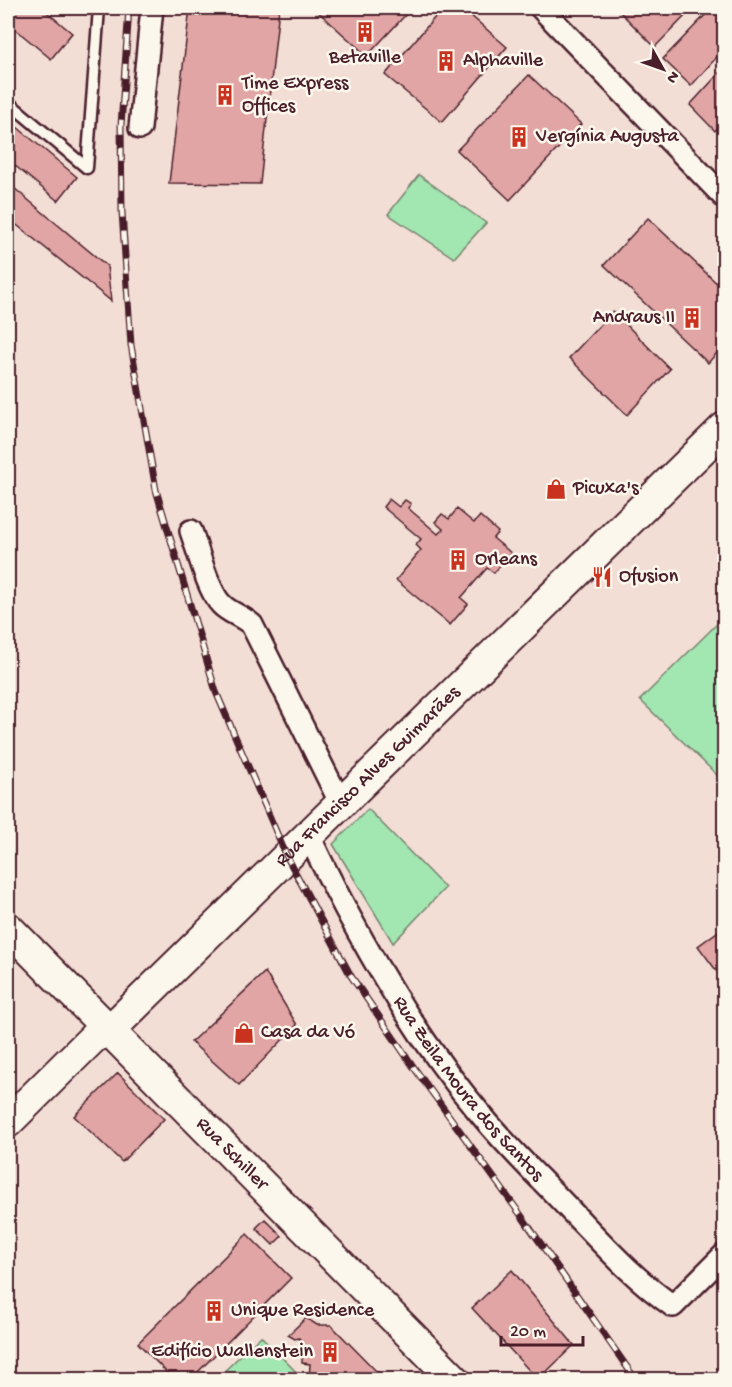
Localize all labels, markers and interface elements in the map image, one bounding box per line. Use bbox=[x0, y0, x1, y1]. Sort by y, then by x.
building icon: Betaville bbox=[353, 20, 377, 44]
north arrow bbox=[633, 39, 693, 99]
place label: Betaville bbox=[328, 47, 402, 70]
building icon: Alphaville bbox=[434, 49, 458, 73]
place label: Alphaville bbox=[463, 50, 544, 73]
text: N bbox=[661, 66, 682, 87]
place label: Time Express Offices bbox=[241, 73, 349, 119]
building icon: Time Express Offices bbox=[213, 83, 237, 107]
building icon: Vergínia Augusta bbox=[507, 125, 531, 149]
place label: Vergínia Augusta bbox=[535, 126, 679, 149]
building icon: Andraus II bbox=[680, 306, 704, 330]
place label: Andraus II bbox=[593, 307, 675, 330]
shop icon: Picuxa's bbox=[544, 477, 568, 501]
place label: Picuxa's bbox=[572, 478, 639, 501]
building icon: Orleans bbox=[446, 548, 470, 572]
place label: Orleans bbox=[475, 549, 537, 572]
restaurant icon: Ofusion bbox=[590, 565, 614, 589]
place label: Ofusion bbox=[619, 566, 679, 589]
street label: Rua Francisco Alves Guimarães bbox=[271, 681, 466, 872]
street label: Rua Zeila Moura dos Santos bbox=[387, 992, 548, 1187]
shop icon: Casa da Vó bbox=[232, 1021, 256, 1045]
place label: Casa da Vó bbox=[261, 1022, 355, 1045]
street label: Rua Schiller bbox=[191, 1113, 274, 1197]
building icon: Unique Residence bbox=[202, 1299, 226, 1323]
place label: Unique Residence bbox=[231, 1300, 375, 1323]
scale bar bbox=[501, 1309, 584, 1347]
text: 20 m bbox=[510, 1322, 546, 1343]
building icon: Edifício Wallenstein bbox=[318, 1340, 342, 1364]
place label: Edifício Wallenstein bbox=[151, 1341, 313, 1364]

